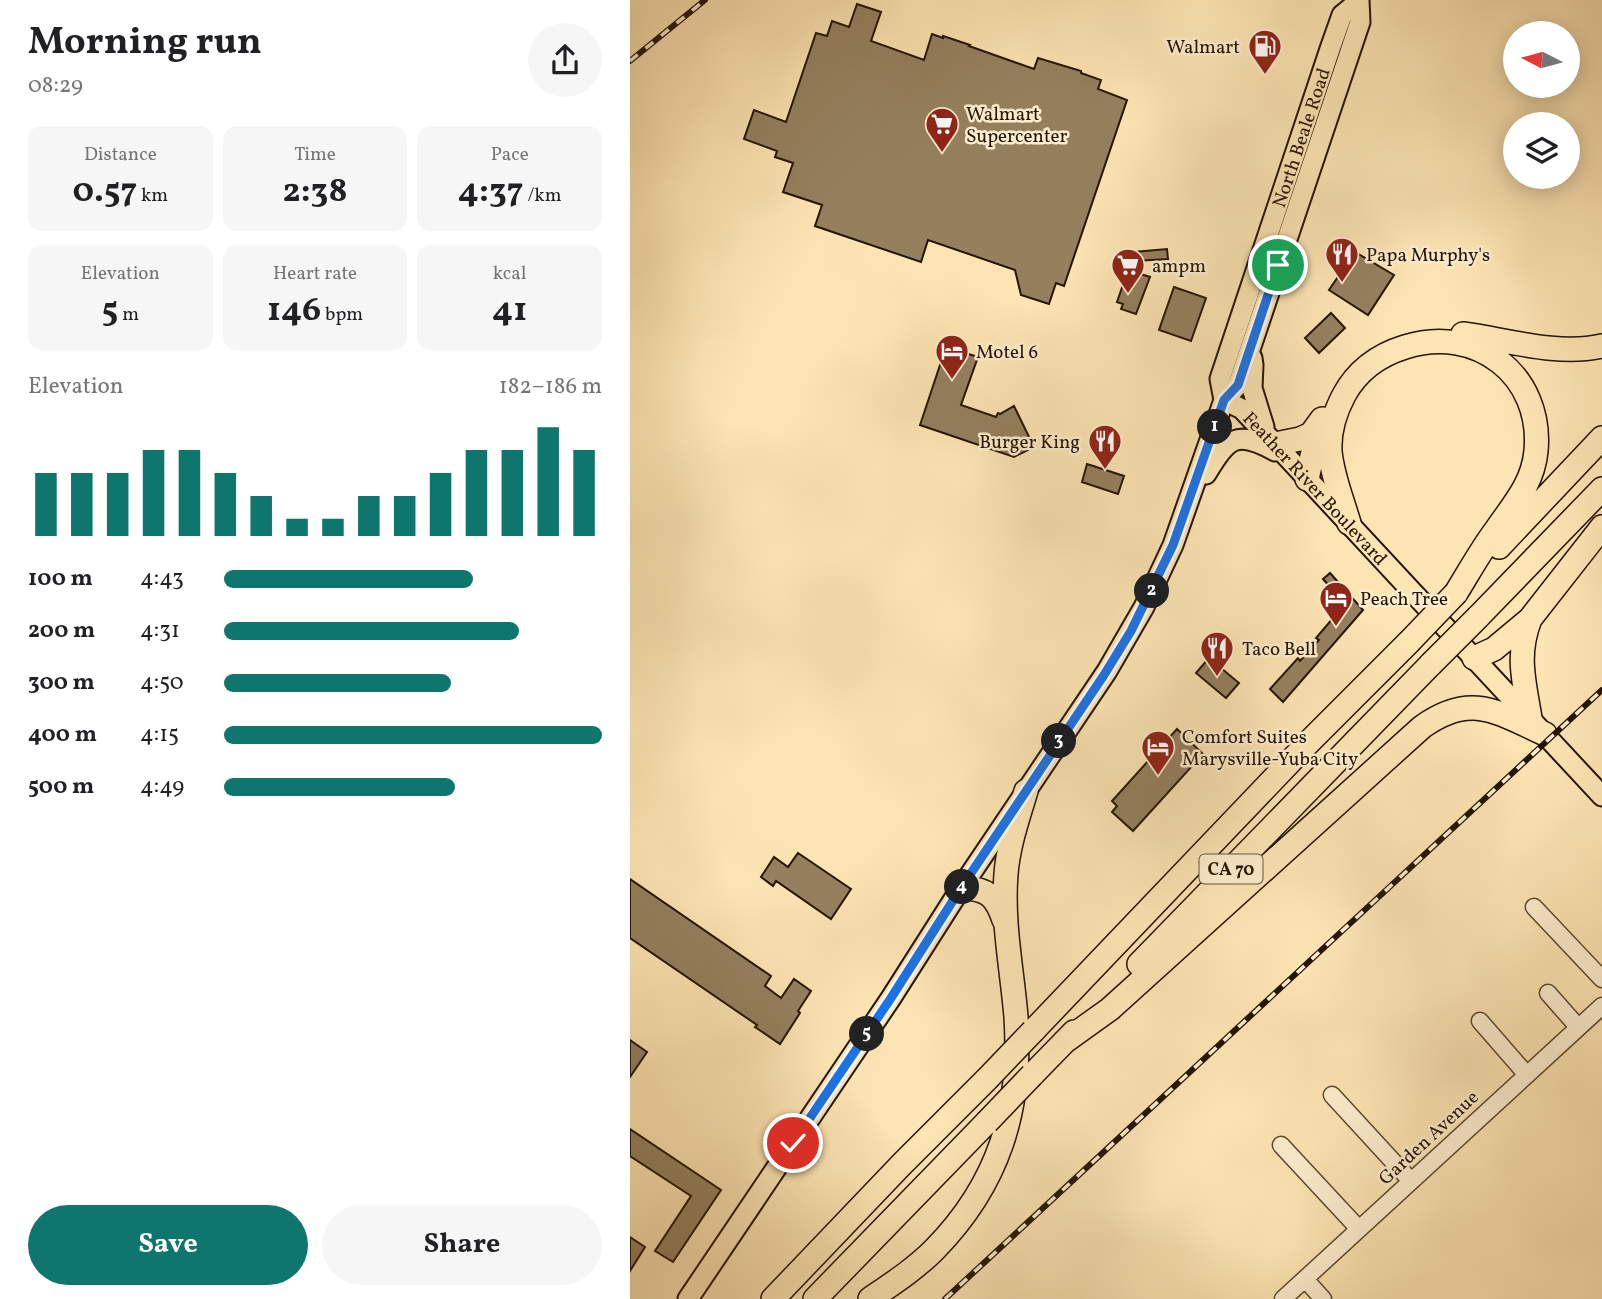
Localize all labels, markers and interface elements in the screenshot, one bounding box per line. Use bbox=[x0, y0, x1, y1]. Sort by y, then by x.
text: Morning run bbox=[28, 17, 262, 70]
north arrow bbox=[1503, 21, 1580, 98]
map controls bbox=[1503, 21, 1580, 189]
button: share bbox=[528, 23, 602, 97]
fuel station icon: Walmart bbox=[1246, 27, 1284, 76]
place label: Walmart bbox=[1166, 35, 1240, 61]
street label: North Beale Road bbox=[1267, 65, 1338, 211]
text: 08:29 bbox=[28, 70, 83, 102]
place label: Walmart Supercenter bbox=[966, 102, 1067, 150]
supermarket icon: Walmart Supercenter bbox=[923, 105, 961, 154]
button: layers bbox=[1503, 112, 1580, 189]
text: Distance bbox=[84, 142, 157, 168]
text: Time bbox=[294, 142, 336, 168]
text: Pace bbox=[491, 142, 529, 168]
text: 0.57 bbox=[72, 168, 137, 216]
text: 2:38 bbox=[282, 168, 348, 216]
text: 4:37 bbox=[458, 168, 524, 216]
text: km bbox=[137, 183, 168, 209]
text: /km bbox=[524, 183, 561, 209]
pin bbox=[1248, 235, 1308, 295]
restaurant icon: Papa Murphy's bbox=[1323, 235, 1361, 284]
place label: Papa Murphy's bbox=[1366, 243, 1490, 269]
supermarket icon: ampm bbox=[1109, 246, 1147, 295]
icon: arrive bbox=[1259, 246, 1297, 284]
place label: ampm bbox=[1152, 254, 1206, 280]
text: Elevation bbox=[81, 261, 160, 287]
text: Heart rate bbox=[273, 261, 357, 287]
text: kcal bbox=[493, 261, 527, 287]
text: 5 bbox=[102, 287, 118, 335]
text: 146 bbox=[267, 287, 321, 335]
text: 41 bbox=[492, 287, 527, 335]
text: m bbox=[118, 302, 139, 328]
text: bpm bbox=[321, 302, 363, 328]
hotel icon: Motel 6 bbox=[933, 332, 971, 381]
place label: Motel 6 bbox=[976, 340, 1038, 366]
text: Elevation bbox=[28, 371, 124, 403]
text: 182–186 m bbox=[499, 371, 602, 403]
street label: Feather River Boulevard bbox=[1236, 407, 1392, 572]
pin: 1 bbox=[1198, 410, 1232, 444]
text: 1 bbox=[1211, 413, 1218, 439]
restaurant icon: Burger King bbox=[1086, 422, 1124, 471]
place label: Burger King bbox=[979, 430, 1080, 456]
text: 100 m bbox=[28, 563, 93, 595]
text: 4:43 bbox=[140, 563, 184, 595]
pin: 2 bbox=[1134, 574, 1170, 608]
text: 2 bbox=[1147, 577, 1156, 603]
hotel icon: Peach Tree bbox=[1317, 579, 1355, 628]
place label: Peach Tree bbox=[1360, 587, 1448, 613]
text: 200 m bbox=[28, 615, 95, 647]
text: 4:31 bbox=[140, 615, 180, 647]
restaurant icon: Taco Bell bbox=[1198, 629, 1236, 678]
place label: Taco Bell bbox=[1242, 637, 1316, 663]
text: 300 m bbox=[28, 667, 95, 699]
text: 4:50 bbox=[140, 667, 184, 699]
text: 400 m bbox=[28, 719, 97, 751]
text: 4:15 bbox=[140, 719, 179, 751]
pin: 3 bbox=[1042, 724, 1076, 758]
place label: Comfort Suites Marysville-Yuba City bbox=[1182, 725, 1358, 773]
text: 3 bbox=[1054, 727, 1063, 753]
hotel icon: Comfort Suites Marysville-Yuba City bbox=[1139, 728, 1177, 777]
text: 500 m bbox=[28, 771, 94, 803]
text: 4:49 bbox=[140, 771, 184, 803]
road number: CA 70 bbox=[1200, 854, 1262, 884]
pin: 4 bbox=[944, 870, 980, 904]
text: 4 bbox=[956, 873, 967, 899]
pin: 5 bbox=[849, 1016, 884, 1052]
text: 5 bbox=[862, 1020, 871, 1046]
street label: Garden Avenue bbox=[1374, 1085, 1485, 1192]
pin bbox=[763, 1113, 823, 1173]
icon: check bbox=[774, 1124, 812, 1162]
button: Save bbox=[28, 1205, 308, 1285]
button: Share bbox=[322, 1205, 602, 1285]

